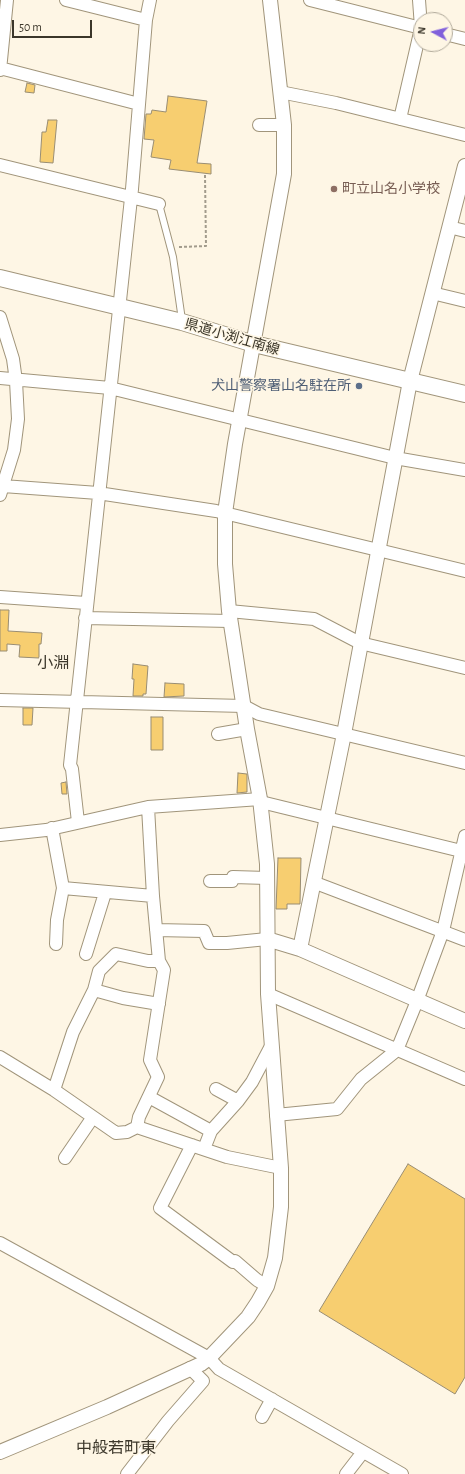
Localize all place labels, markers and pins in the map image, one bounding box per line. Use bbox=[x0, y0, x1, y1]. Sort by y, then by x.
place label: 町立山名小学校 bbox=[342, 181, 440, 197]
marker: 町立山名小学校 bbox=[329, 184, 339, 194]
place label: 犬山警察署山名駐在所 bbox=[211, 378, 351, 394]
marker: 犬山警察署山名駐在所 bbox=[354, 381, 364, 391]

